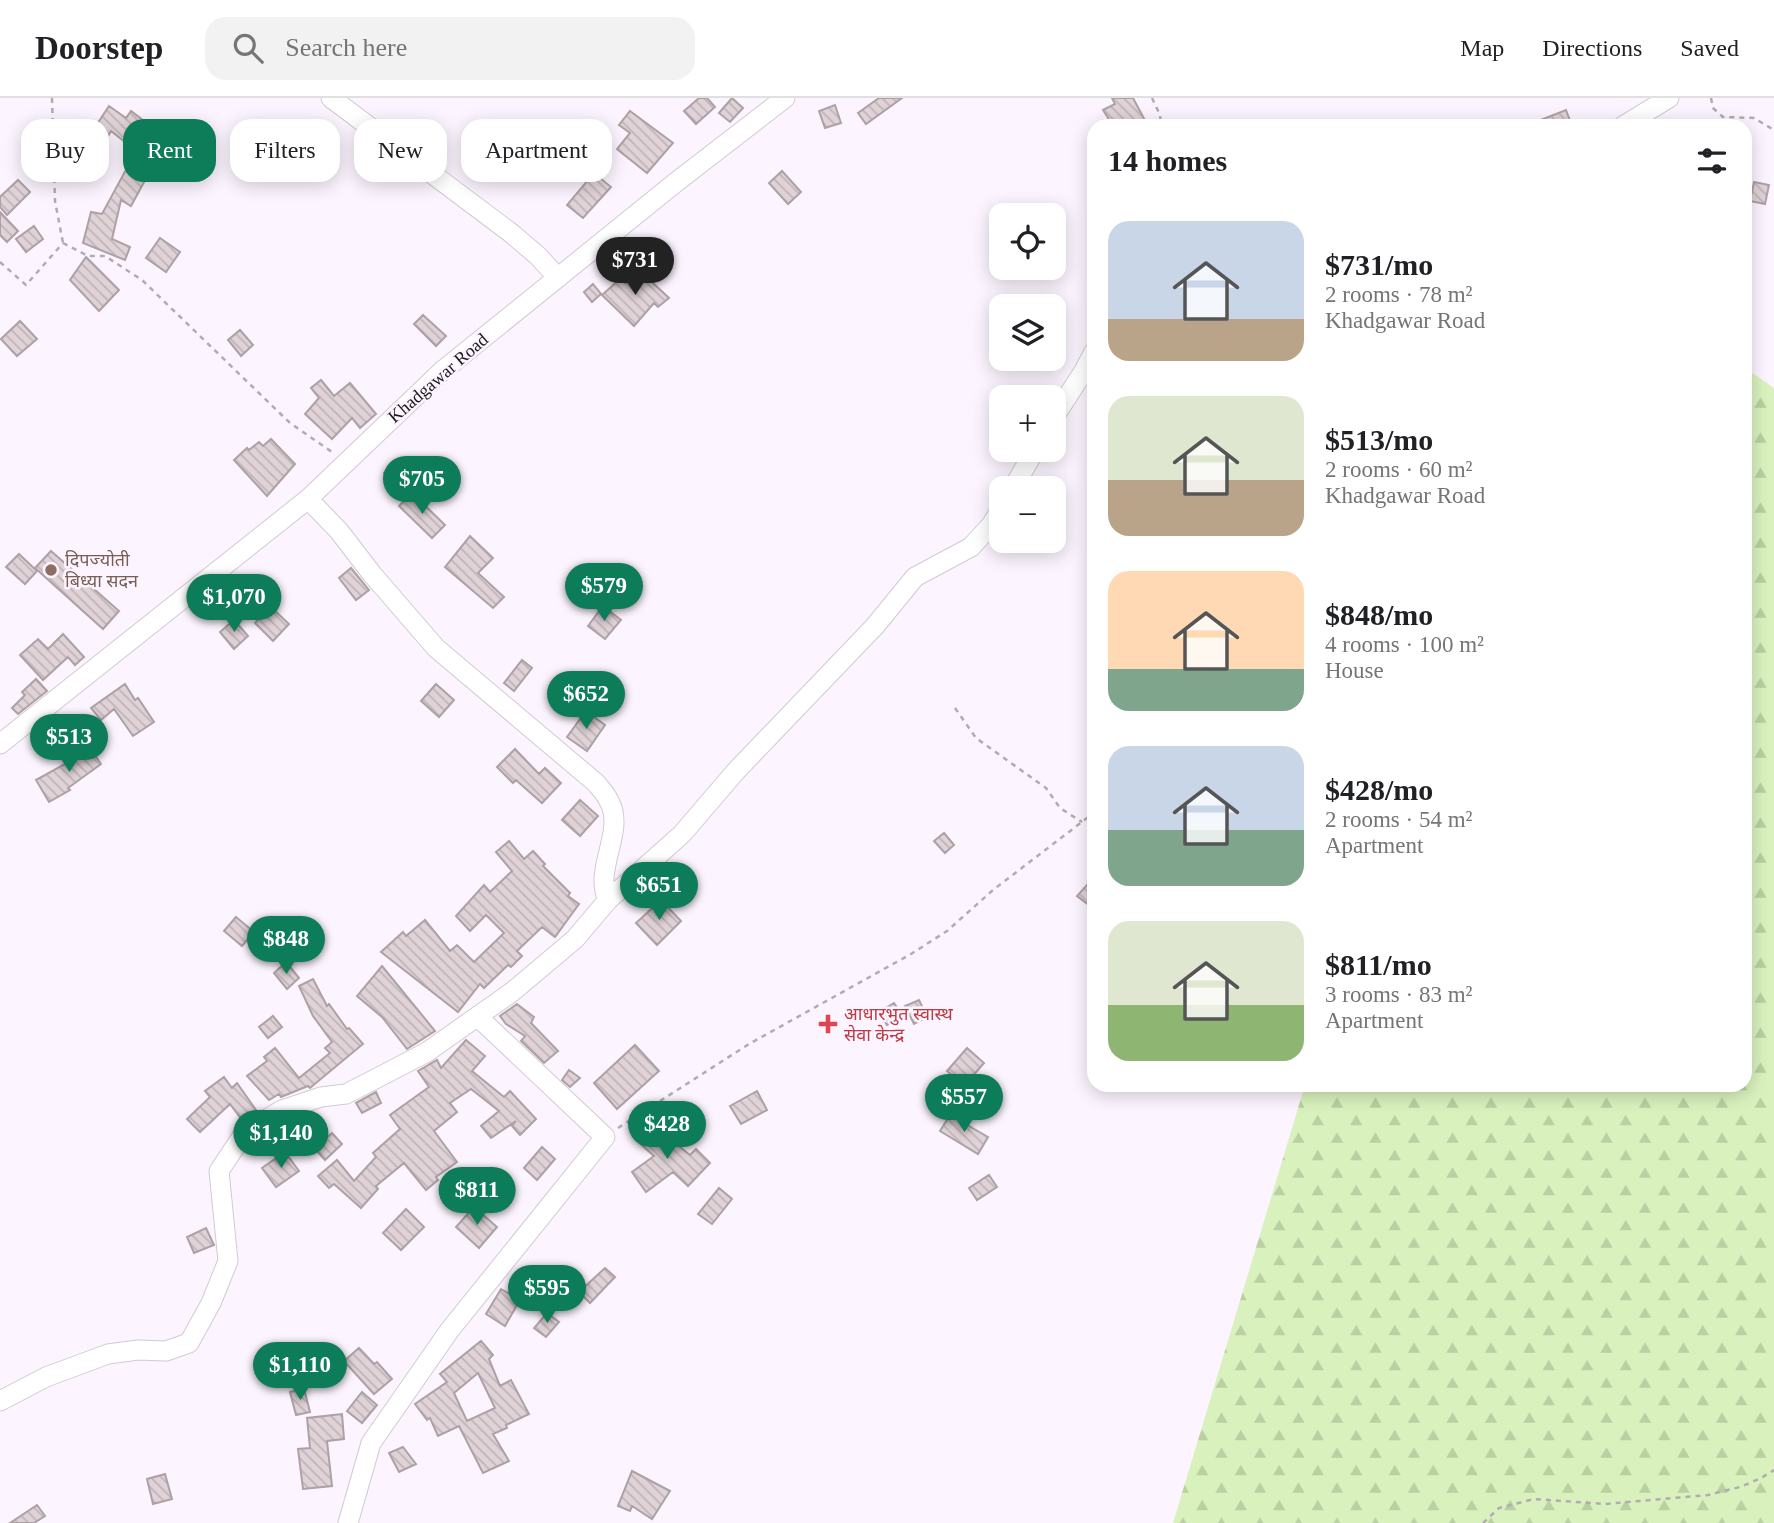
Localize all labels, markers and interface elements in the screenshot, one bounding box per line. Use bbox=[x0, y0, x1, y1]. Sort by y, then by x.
search box bbox=[205, 17, 695, 80]
icon: search bbox=[229, 29, 267, 67]
text: Doorstep bbox=[35, 30, 163, 66]
text: Search here bbox=[285, 33, 407, 62]
text: Map bbox=[1460, 35, 1504, 61]
text: Directions bbox=[1542, 35, 1642, 61]
text: Saved bbox=[1680, 35, 1739, 61]
chip: Buy bbox=[21, 119, 109, 182]
chip: Rent bbox=[123, 119, 216, 182]
chip: Filters bbox=[230, 119, 340, 182]
chip: New bbox=[354, 119, 447, 182]
chip: Apartment bbox=[461, 119, 612, 182]
icon: filters bbox=[1693, 142, 1731, 180]
text: 14 homes bbox=[1108, 144, 1227, 177]
map controls bbox=[989, 203, 1066, 553]
button: locate bbox=[989, 203, 1066, 280]
pin: $731 bbox=[594, 238, 676, 297]
text: $731 bbox=[612, 247, 658, 272]
text: $731/mo bbox=[1325, 248, 1433, 281]
icon: home bbox=[1164, 249, 1248, 333]
text: 2 rooms · 78 m² bbox=[1325, 282, 1472, 307]
button: layers bbox=[989, 294, 1066, 371]
text: Khadgawar Road bbox=[1325, 308, 1485, 333]
street label: Khadgawar Road bbox=[384, 329, 492, 427]
button: + bbox=[989, 385, 1066, 462]
text: $513/mo bbox=[1325, 423, 1433, 456]
icon: home bbox=[1164, 424, 1248, 508]
pin: $705 bbox=[381, 456, 463, 516]
text: 2 rooms · 60 m² bbox=[1325, 457, 1472, 482]
text: $705 bbox=[399, 466, 445, 491]
button: − bbox=[989, 476, 1066, 553]
text: Khadgawar Road bbox=[1325, 483, 1485, 508]
place label: दिपज्योती बिध्या सदन bbox=[65, 550, 139, 591]
marker: दिपज्योती बिध्या सदन bbox=[43, 562, 59, 578]
pin: $579 bbox=[563, 564, 645, 623]
text: $579 bbox=[581, 573, 627, 598]
pin: $1,070 bbox=[177, 574, 291, 634]
text: $1,070 bbox=[202, 584, 266, 609]
text: $848/mo bbox=[1325, 598, 1433, 631]
icon: home bbox=[1164, 599, 1248, 683]
text: 4 rooms · 100 m² bbox=[1325, 632, 1484, 657]
text: House bbox=[1325, 658, 1384, 683]
pin: $652 bbox=[545, 672, 627, 731]
text: $652 bbox=[563, 681, 609, 706]
pin: $513 bbox=[28, 714, 110, 774]
text: $513 bbox=[46, 724, 92, 749]
text: $428/mo bbox=[1325, 773, 1433, 806]
icon: home bbox=[1164, 774, 1248, 858]
text: 2 rooms · 54 m² bbox=[1325, 807, 1472, 832]
text: Apartment bbox=[1325, 833, 1423, 858]
pin: $651 bbox=[618, 862, 700, 922]
text: $651 bbox=[636, 872, 682, 897]
pin: $848 bbox=[245, 916, 327, 976]
text: $848 bbox=[263, 926, 309, 951]
text: $811/mo bbox=[1325, 948, 1432, 981]
icon: home bbox=[1164, 949, 1248, 1033]
text: 3 rooms · 83 m² bbox=[1325, 982, 1472, 1007]
place label: आधारभुत स्वास्थ सेवा केन्द्र bbox=[844, 1004, 953, 1045]
text: Apartment bbox=[1325, 1008, 1423, 1033]
marker: आधारभुत स्वास्थ सेवा केन्द्र bbox=[818, 1014, 838, 1034]
pin: $557 bbox=[923, 1074, 1005, 1134]
text: $557 bbox=[941, 1084, 987, 1109]
pin: $428 bbox=[626, 1102, 708, 1161]
pin: $1,140 bbox=[224, 1110, 338, 1170]
text: $428 bbox=[644, 1111, 690, 1136]
text: $1,140 bbox=[249, 1120, 313, 1145]
pin: $811 bbox=[436, 1168, 518, 1227]
text: $811 bbox=[455, 1177, 499, 1202]
pin: $595 bbox=[506, 1266, 588, 1325]
text: $595 bbox=[524, 1275, 570, 1300]
pin: $1,110 bbox=[243, 1342, 357, 1402]
text: $1,110 bbox=[269, 1352, 331, 1377]

